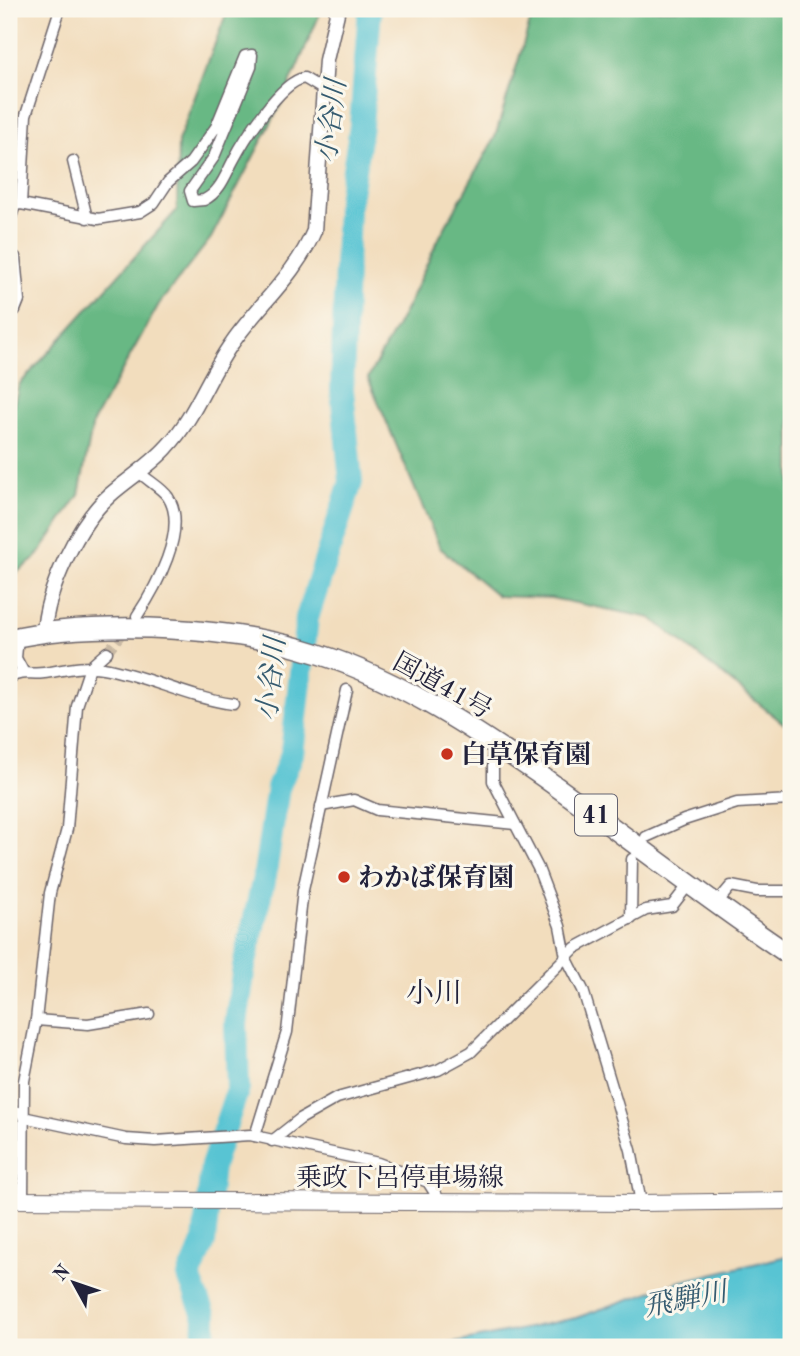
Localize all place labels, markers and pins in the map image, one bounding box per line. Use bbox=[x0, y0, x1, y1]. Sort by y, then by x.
place label: 白草保育園 bbox=[461, 740, 591, 769]
marker: 白草保育園 bbox=[439, 746, 455, 762]
place label: わかば保育園 bbox=[358, 863, 514, 892]
marker: わかば保育園 bbox=[336, 869, 352, 885]

